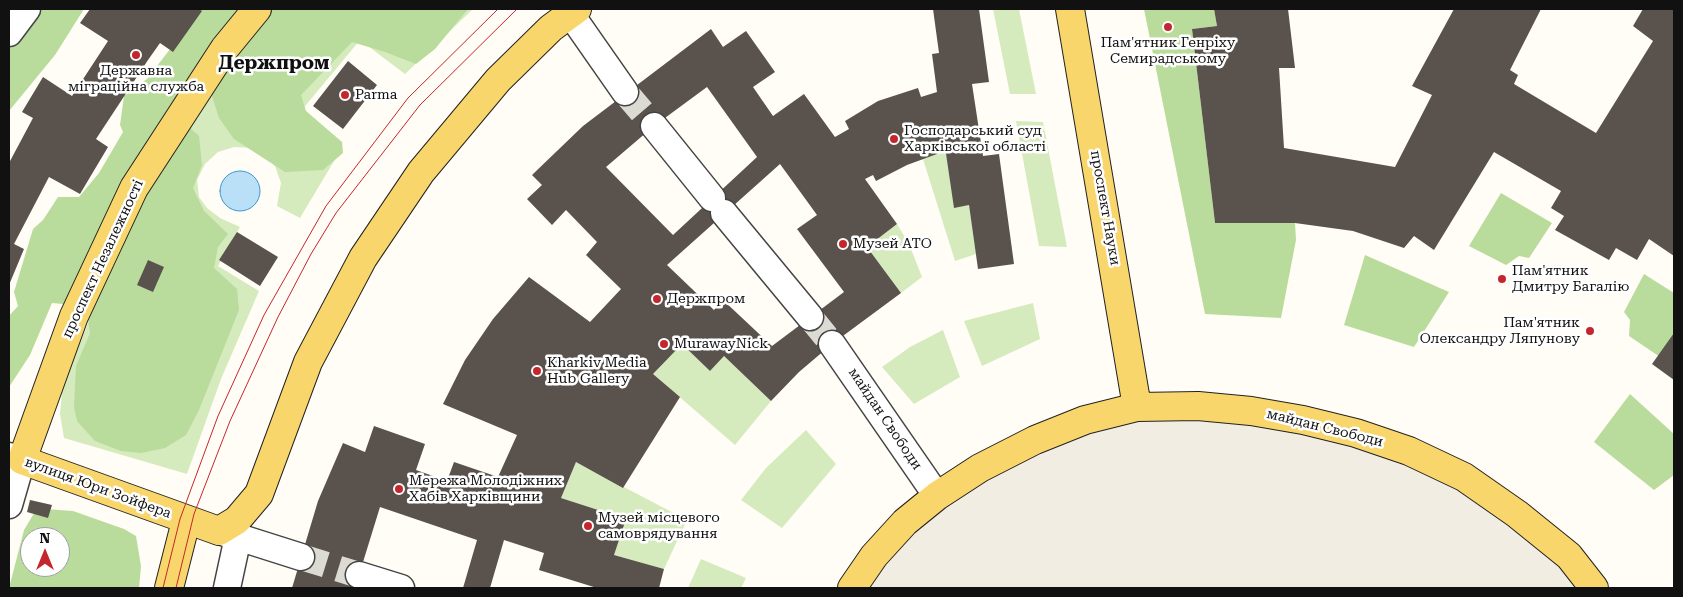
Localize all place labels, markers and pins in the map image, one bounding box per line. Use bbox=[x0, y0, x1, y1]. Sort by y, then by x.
marker: Пам'ятник Генріху Семирадському bbox=[1162, 21, 1174, 33]
place label: Пам'ятник Генріху Семирадському bbox=[1101, 35, 1235, 68]
marker: Державна міграційна служба bbox=[130, 49, 142, 61]
place label: Державна міграційна служба bbox=[68, 63, 204, 95]
place label: Parma bbox=[355, 87, 397, 103]
marker: Parma bbox=[339, 89, 351, 101]
place label: Господарський суд Харківської області bbox=[904, 123, 1046, 156]
marker: Господарський суд Харківської області bbox=[888, 133, 900, 145]
place label: Музей АТО bbox=[853, 236, 932, 252]
marker: Музей АТО bbox=[837, 238, 849, 250]
place label: Пам'ятник Дмитру Багалію bbox=[1512, 263, 1629, 296]
marker: Пам'ятник Дмитру Багалію bbox=[1496, 273, 1508, 285]
place label: Держпром bbox=[667, 291, 745, 307]
marker: Держпром bbox=[651, 293, 663, 305]
place label: Пам'ятник Олександру Ляпунову bbox=[1420, 315, 1580, 348]
marker: Пам'ятник Олександру Ляпунову bbox=[1584, 325, 1596, 337]
place label: MurawayNick bbox=[674, 336, 768, 352]
marker: MurawayNick bbox=[658, 338, 670, 350]
place label: Kharkiv Media Hub Gallery bbox=[547, 355, 647, 388]
marker: Kharkiv Media Hub Gallery bbox=[531, 365, 543, 377]
place label: Мережа Молодіжних Хабів Харківщини bbox=[409, 473, 562, 506]
marker: Мережа Молодіжних Хабів Харківщини bbox=[393, 483, 405, 495]
place label: Музей місцевого самоврядування bbox=[598, 510, 720, 542]
marker: Музей місцевого самоврядування bbox=[582, 520, 594, 532]

